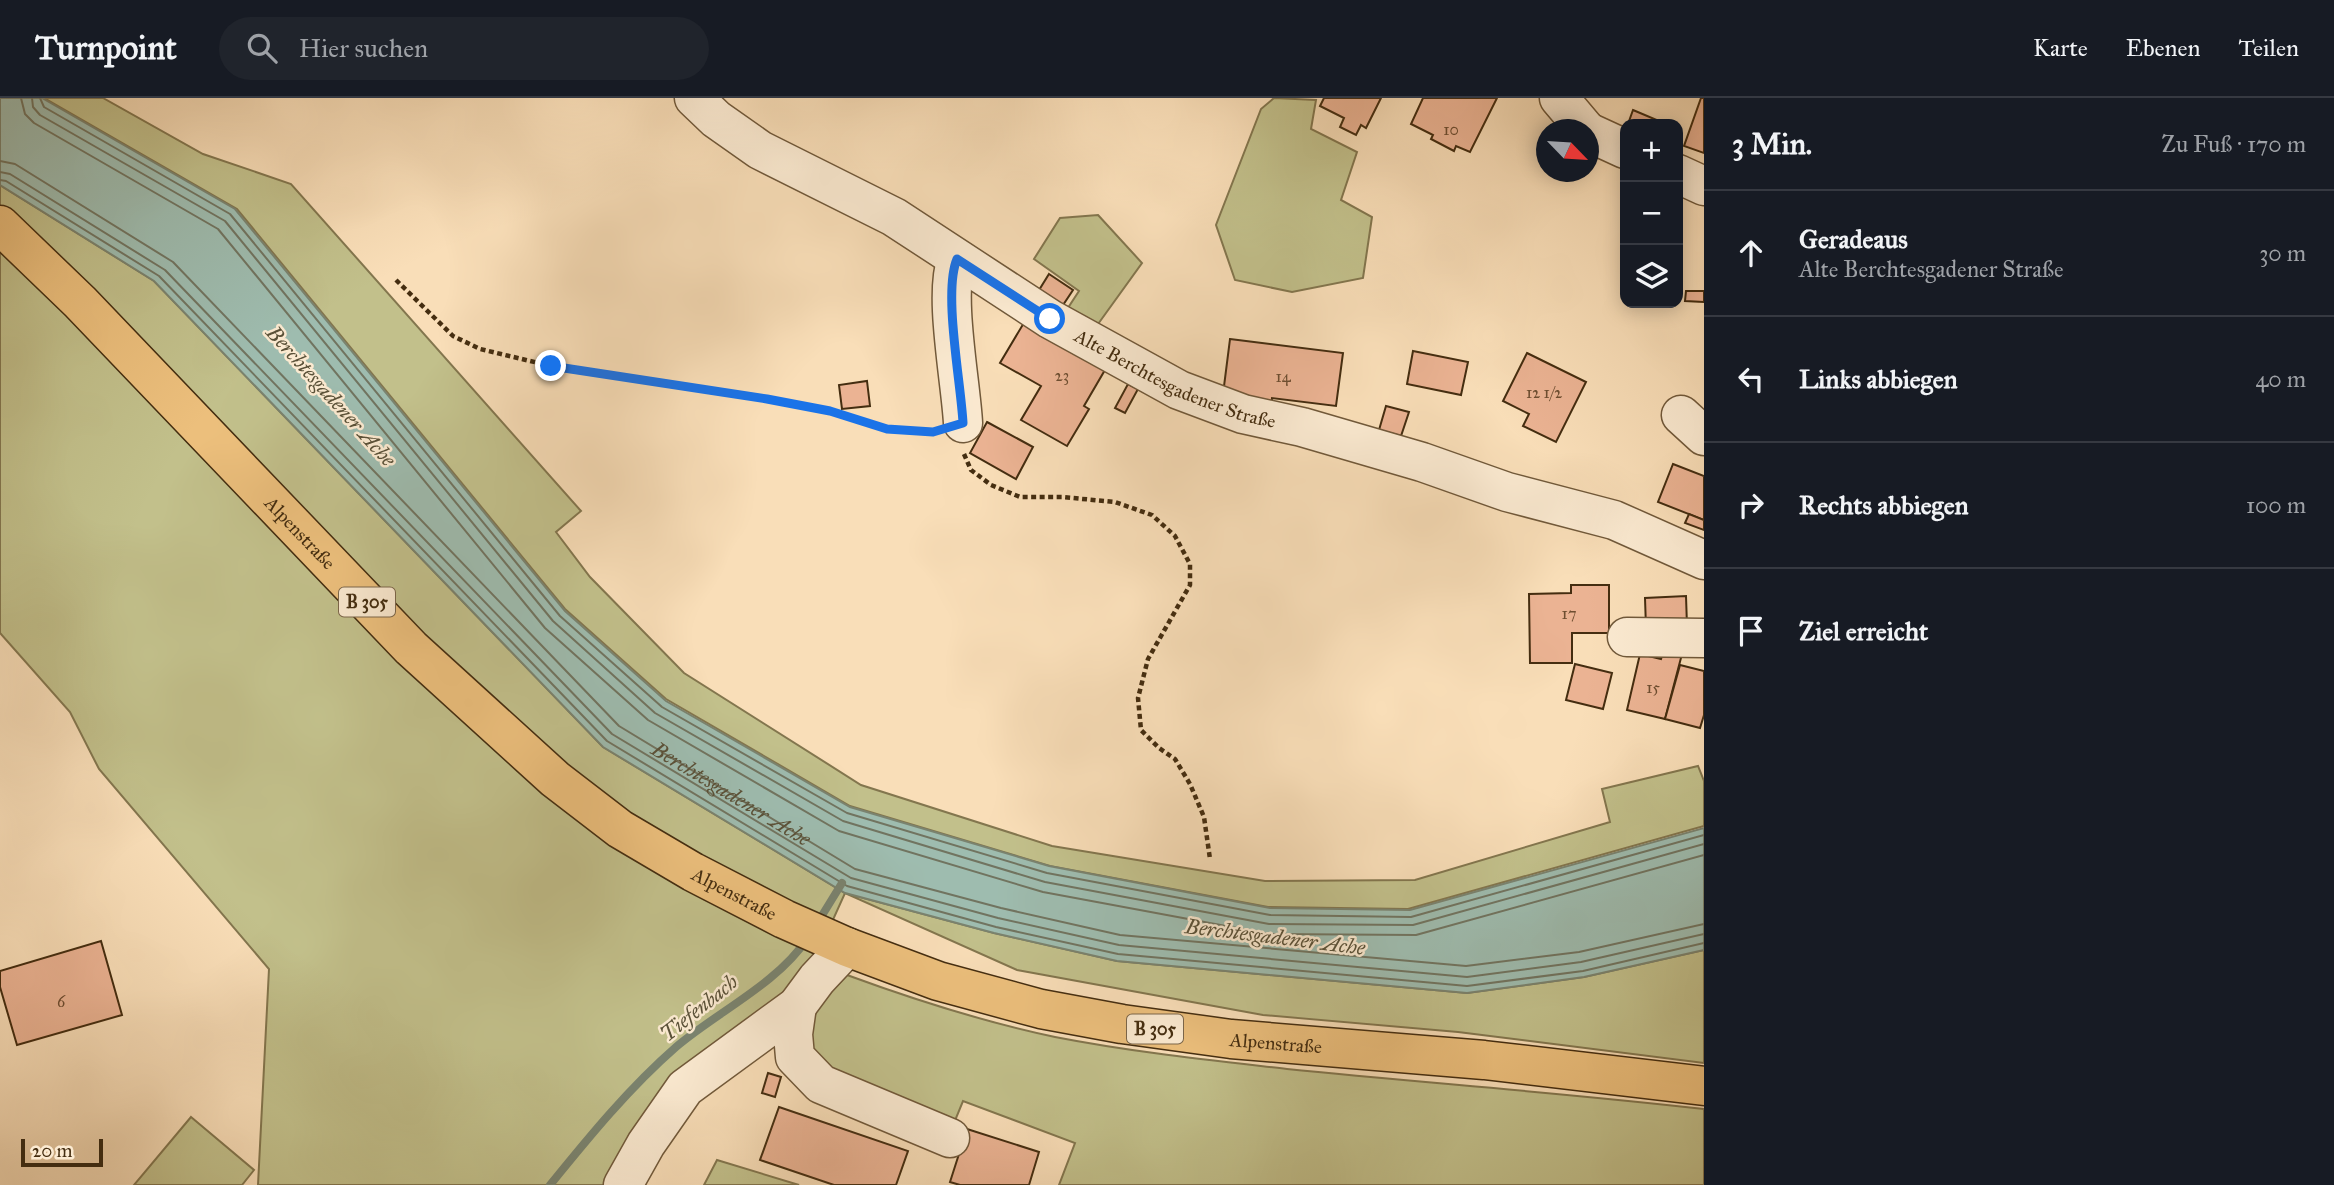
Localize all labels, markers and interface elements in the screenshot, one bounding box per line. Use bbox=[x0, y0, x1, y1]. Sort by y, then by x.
search box bbox=[219, 17, 709, 80]
text: Turnpoint bbox=[35, 28, 177, 68]
icon: search bbox=[243, 29, 281, 67]
text: Hier suchen bbox=[299, 32, 428, 64]
text: Karte bbox=[2033, 33, 2088, 63]
text: Ebenen bbox=[2126, 33, 2201, 63]
text: Teilen bbox=[2239, 33, 2299, 63]
north arrow bbox=[1536, 119, 1599, 182]
map controls bbox=[1620, 119, 1683, 308]
button: + bbox=[1620, 119, 1683, 182]
house number: 10 bbox=[1443, 120, 1459, 139]
text: 3 Min. bbox=[1732, 126, 1812, 162]
text: Zu Fuß · 170 m bbox=[2162, 130, 2306, 158]
button: − bbox=[1620, 182, 1683, 245]
text: Geradeaus bbox=[1799, 223, 1908, 255]
icon: ahead bbox=[1732, 234, 1770, 272]
text: 30 m bbox=[2259, 239, 2306, 267]
button: layers bbox=[1620, 245, 1683, 308]
text: Alte Berchtesgadener Straße bbox=[1799, 255, 2063, 283]
route start bbox=[1034, 303, 1065, 334]
water label: Berchtesgadener Ache bbox=[260, 319, 402, 473]
street label: Alte Berchtesgadener Straße bbox=[1070, 323, 1278, 432]
route end bbox=[535, 350, 566, 381]
icon: left bbox=[1732, 360, 1770, 398]
text: Links abbiegen bbox=[1799, 363, 1958, 395]
text: 40 m bbox=[2256, 365, 2306, 393]
house number: 23 bbox=[1055, 366, 1069, 385]
house number: 14 bbox=[1275, 367, 1292, 386]
house number: 12 1/2 bbox=[1526, 383, 1562, 402]
icon: right bbox=[1732, 486, 1770, 524]
text: Rechts abbiegen bbox=[1799, 489, 1969, 521]
street label: Alpenstraße bbox=[260, 490, 341, 574]
text: 100 m bbox=[2246, 491, 2306, 519]
road number: B 305 bbox=[339, 588, 395, 616]
house number: 17 bbox=[1562, 604, 1576, 623]
icon: arrive bbox=[1732, 612, 1770, 650]
text: Ziel erreicht bbox=[1799, 615, 1928, 647]
house number: 15 bbox=[1646, 678, 1660, 697]
water label: Berchtesgadener Ache bbox=[646, 735, 816, 853]
street label: Alpenstraße bbox=[687, 862, 781, 925]
water label: Berchtesgadener Ache bbox=[1183, 913, 1368, 961]
water label: Tiefenbach bbox=[655, 969, 743, 1047]
house number: 6 bbox=[57, 992, 66, 1011]
road number: B 305 bbox=[1127, 1014, 1183, 1044]
street label: Alpenstraße bbox=[1228, 1027, 1323, 1058]
scale bar bbox=[21, 1136, 103, 1168]
text: 20 m bbox=[32, 1139, 73, 1162]

